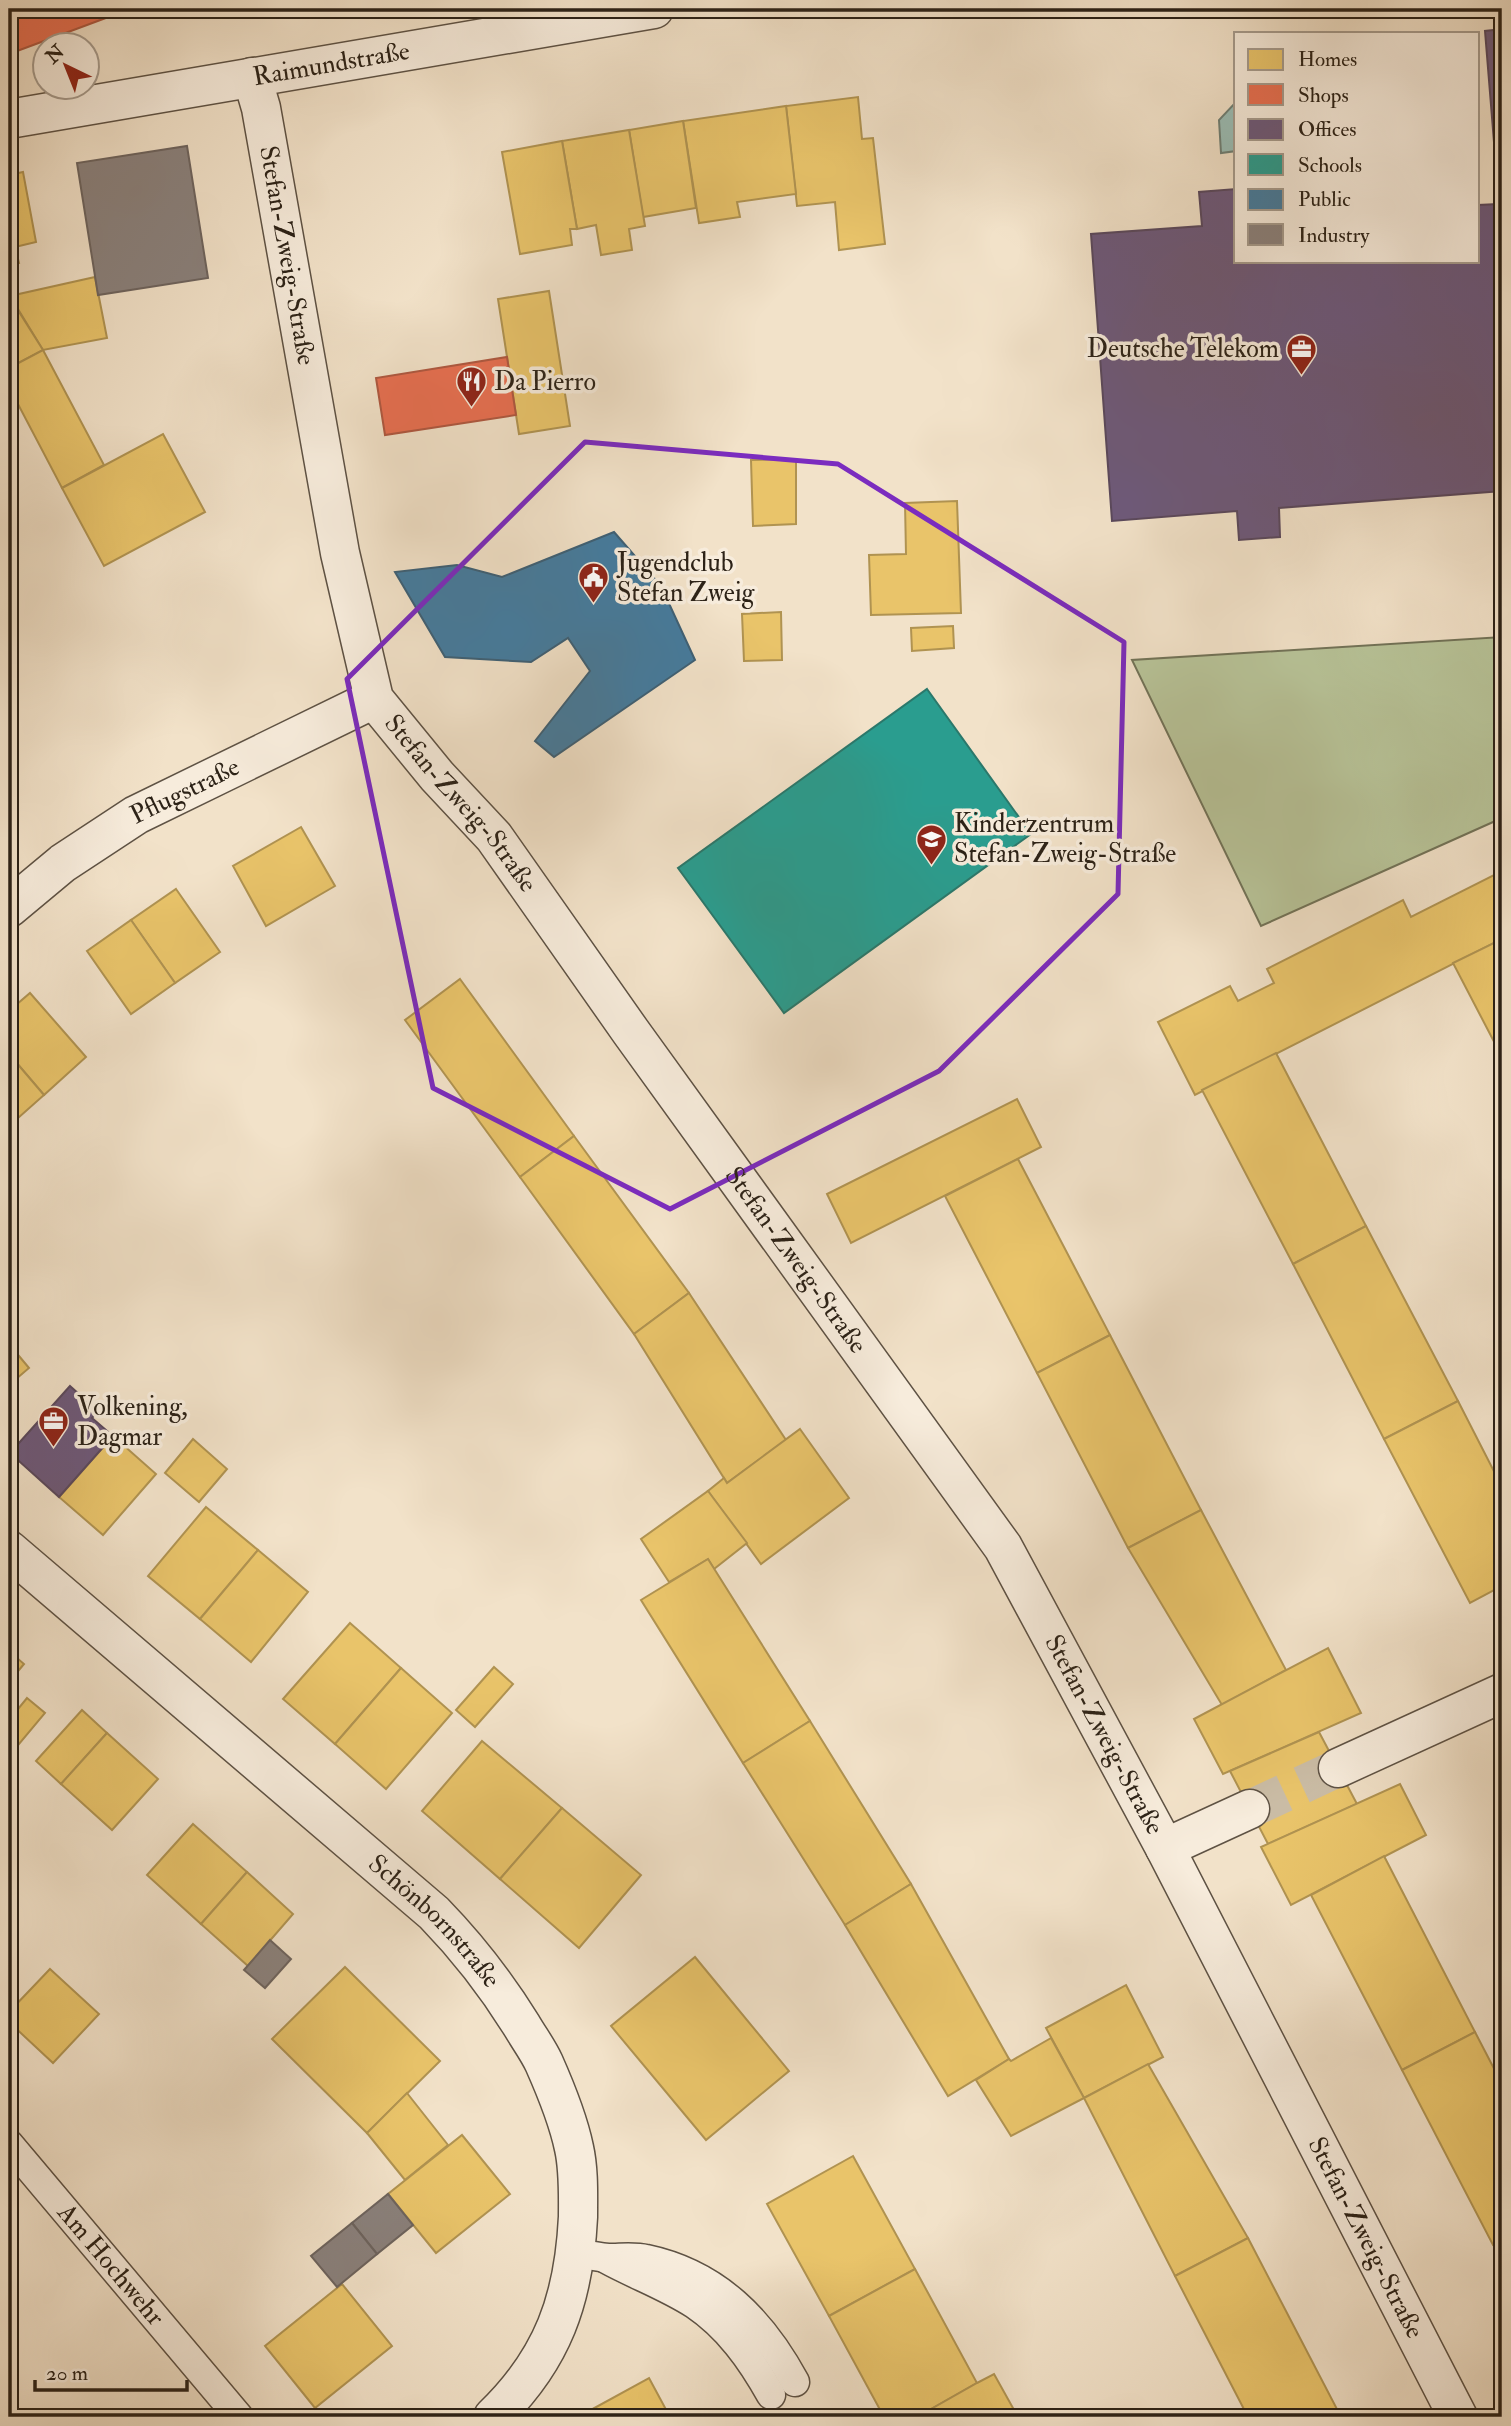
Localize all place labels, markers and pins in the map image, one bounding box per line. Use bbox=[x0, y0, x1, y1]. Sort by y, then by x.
office icon: Deutsche Telekom bbox=[1285, 332, 1319, 376]
place label: Deutsche Telekom bbox=[1087, 333, 1279, 365]
restaurant icon: Da Pierro bbox=[454, 365, 488, 409]
place label: Da Pierro bbox=[494, 366, 596, 398]
place label: Jugendclub Stefan Zweig bbox=[616, 547, 756, 609]
public building icon: Jugendclub Stefan Zweig bbox=[577, 561, 611, 605]
place label: Kinderzentrum Stefan-Zweig-Straße bbox=[954, 808, 1176, 870]
school or university icon: Kinderzentrum Stefan-Zweig-Straße bbox=[914, 822, 948, 866]
place label: Volkening, Dagmar bbox=[77, 1391, 188, 1453]
office icon: Volkening, Dagmar bbox=[37, 1405, 71, 1449]

